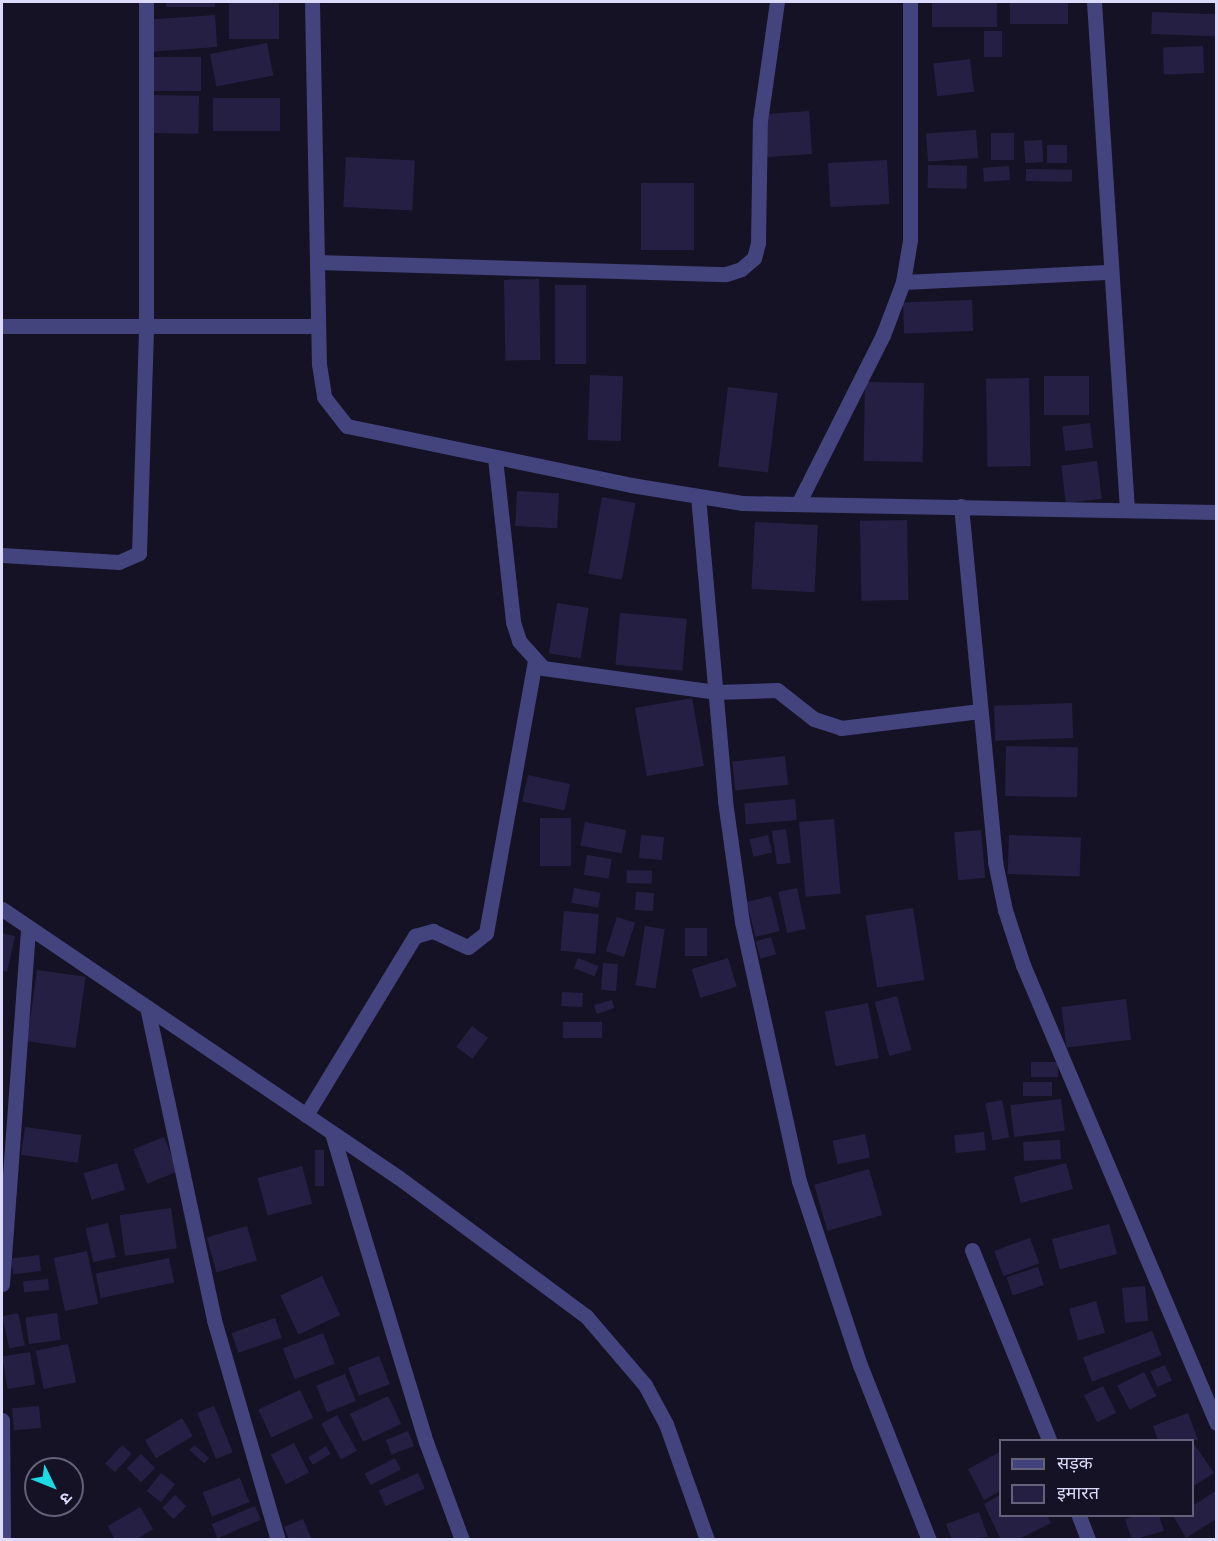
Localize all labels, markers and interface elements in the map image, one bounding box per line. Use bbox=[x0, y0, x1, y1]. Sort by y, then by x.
legend bbox=[999, 1439, 1194, 1517]
text: सड़क bbox=[1057, 1452, 1093, 1474]
north arrow bbox=[24, 1457, 84, 1517]
text: इमारत bbox=[1057, 1482, 1099, 1504]
text: उ bbox=[56, 1488, 76, 1508]

